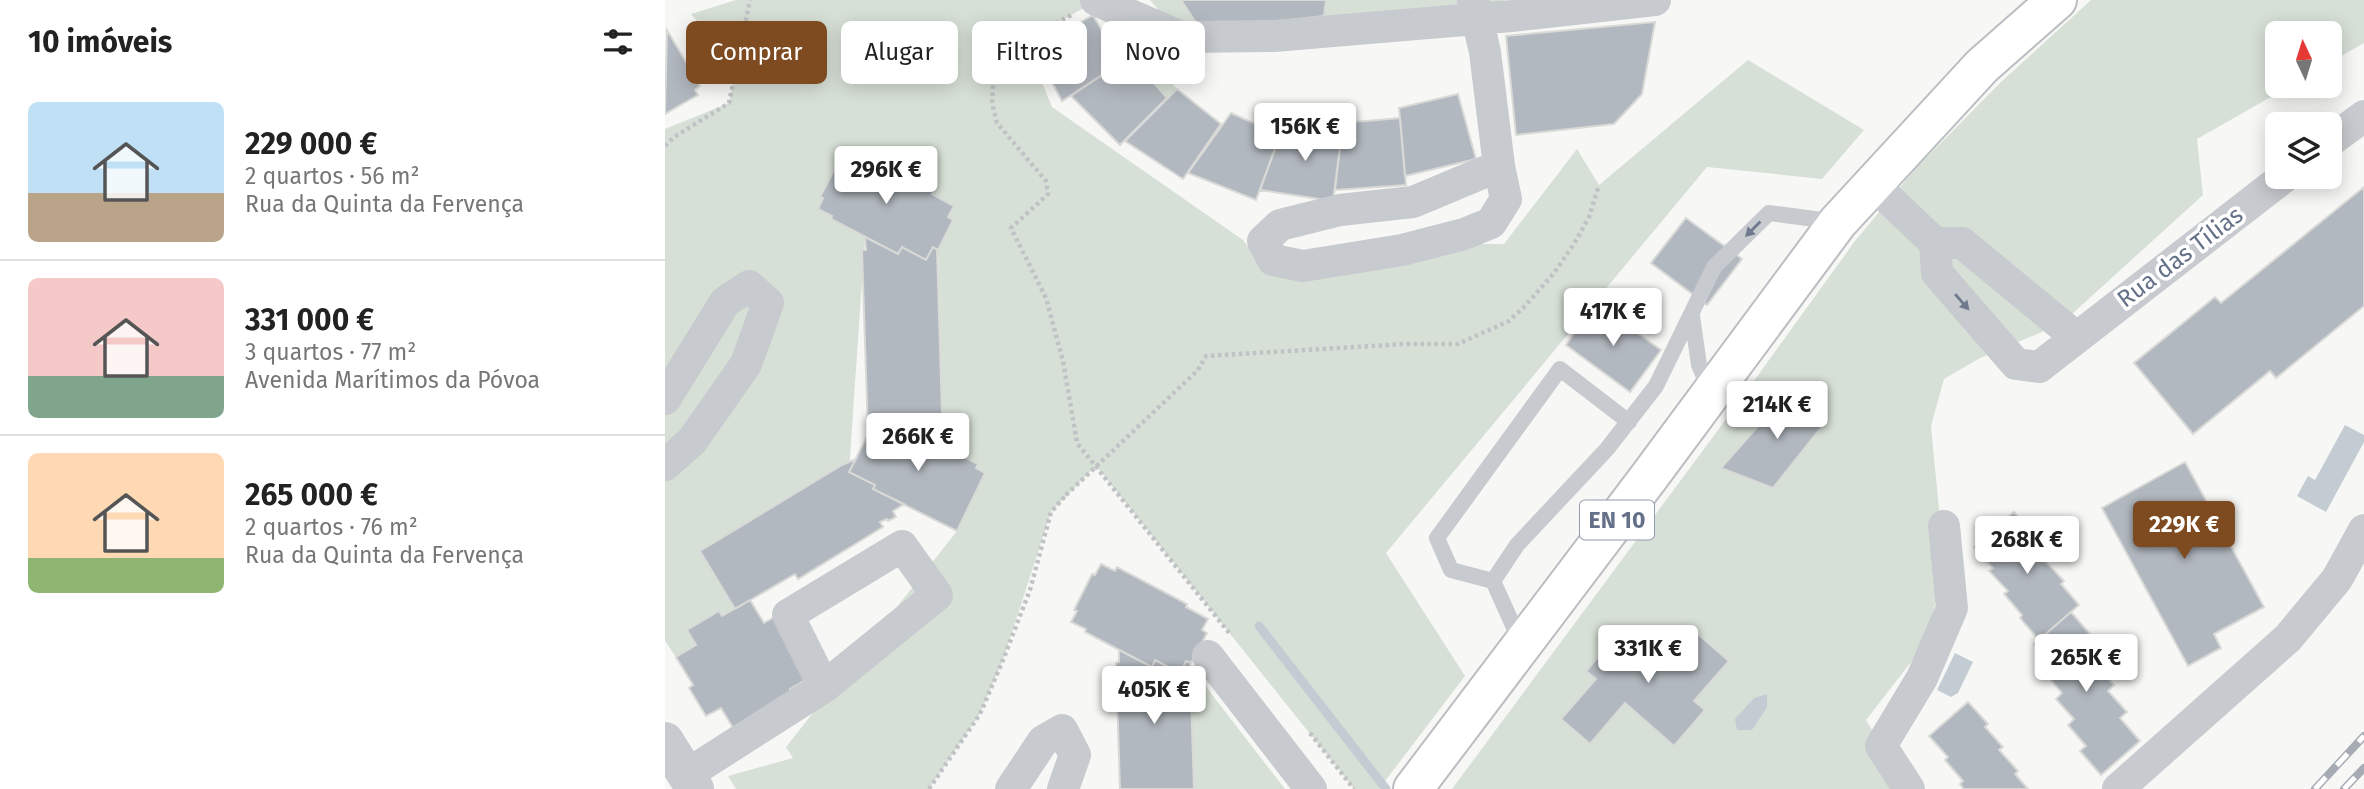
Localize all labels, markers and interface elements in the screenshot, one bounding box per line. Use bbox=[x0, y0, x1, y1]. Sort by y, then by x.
chip: Comprar bbox=[686, 21, 827, 84]
chip: Alugar bbox=[841, 21, 958, 84]
chip: Filtros bbox=[972, 21, 1087, 84]
chip: Novo bbox=[1101, 21, 1205, 84]
north arrow bbox=[2265, 21, 2341, 98]
map controls bbox=[2265, 21, 2342, 189]
icon: filters bbox=[599, 23, 637, 61]
text: 10 imóveis bbox=[28, 24, 172, 60]
pin: 156K € bbox=[1248, 104, 1362, 163]
text: 156K € bbox=[1270, 112, 1340, 140]
button: layers bbox=[2265, 112, 2342, 189]
text: 229 000 € bbox=[245, 126, 377, 162]
icon: home bbox=[84, 130, 168, 214]
pin: 296K € bbox=[829, 146, 943, 206]
text: 296K € bbox=[850, 155, 922, 183]
text: 2 quartos · 56 m² bbox=[245, 162, 420, 190]
text: Rua da Quinta da Fervença bbox=[245, 190, 524, 218]
street label: Rua das Tílias bbox=[2112, 201, 2248, 313]
one-way arrow bbox=[1744, 220, 1761, 237]
pin: 417K € bbox=[1556, 288, 1670, 348]
one-way arrow bbox=[1954, 293, 1969, 310]
text: 417K € bbox=[1580, 297, 1646, 325]
text: 331 000 € bbox=[245, 302, 374, 338]
icon: home bbox=[84, 306, 168, 390]
text: 3 quartos · 77 m² bbox=[245, 338, 416, 366]
text: Avenida Marítimos da Póvoa bbox=[245, 366, 540, 394]
pin: 214K € bbox=[1720, 382, 1834, 441]
text: 214K € bbox=[1743, 390, 1811, 418]
pin: 266K € bbox=[861, 414, 975, 473]
text: 266K € bbox=[882, 422, 954, 450]
text: 265 000 € bbox=[245, 477, 378, 513]
icon: home bbox=[84, 481, 168, 565]
road number: EN 10 bbox=[1580, 500, 1654, 540]
pin: 229K € bbox=[2127, 502, 2241, 561]
text: 229K € bbox=[2149, 510, 2219, 538]
text: 2 quartos · 76 m² bbox=[245, 513, 418, 541]
pin: 268K € bbox=[1970, 516, 2084, 576]
text: 268K € bbox=[1991, 525, 2063, 553]
text: Rua da Quinta da Fervença bbox=[245, 541, 524, 569]
pin: 331K € bbox=[1591, 626, 1705, 685]
text: 331K € bbox=[1614, 634, 1682, 662]
pin: 265K € bbox=[2029, 634, 2143, 694]
text: 265K € bbox=[2051, 643, 2121, 671]
pin: 405K € bbox=[1097, 666, 1211, 726]
text: 405K € bbox=[1118, 675, 1190, 703]

